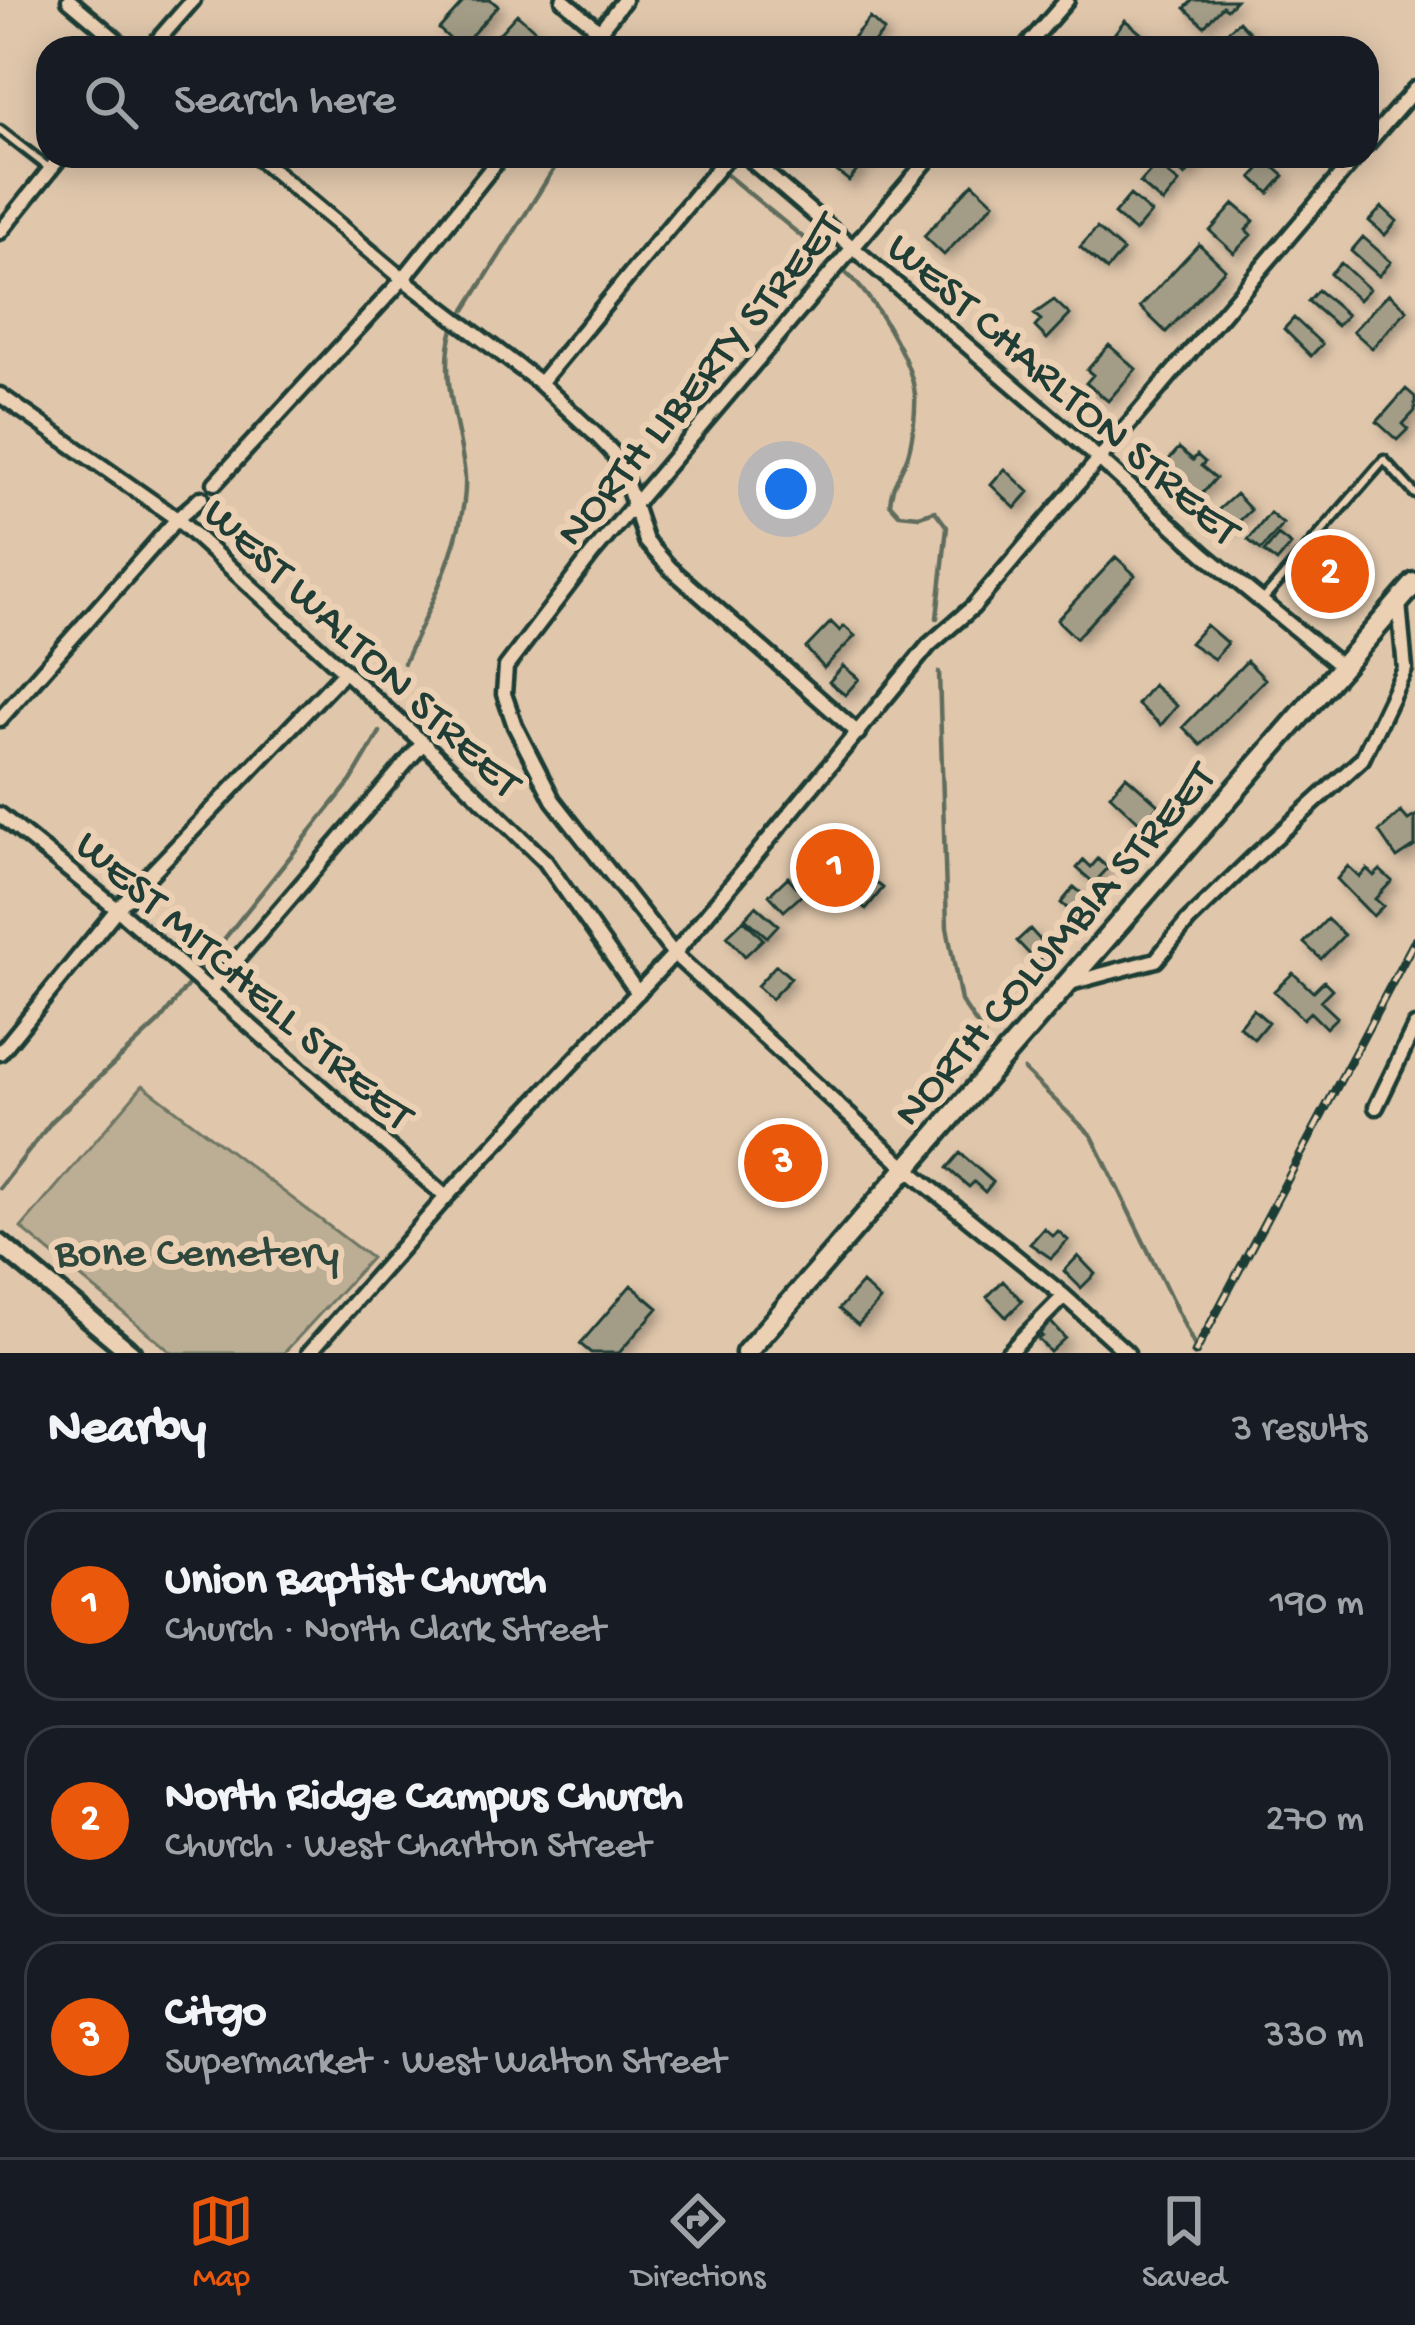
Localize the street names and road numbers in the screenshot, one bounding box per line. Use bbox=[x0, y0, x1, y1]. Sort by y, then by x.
street label: NORTH LIBERTY STREET bbox=[547, 203, 858, 560]
street label: WEST CHARLTON STREET bbox=[873, 224, 1250, 561]
street label: WEST WALTON STREET bbox=[190, 489, 531, 813]
street label: NORTH COLUMBIA STREET bbox=[884, 753, 1230, 1140]
street label: WEST MITCHELL STREET bbox=[62, 821, 424, 1145]

